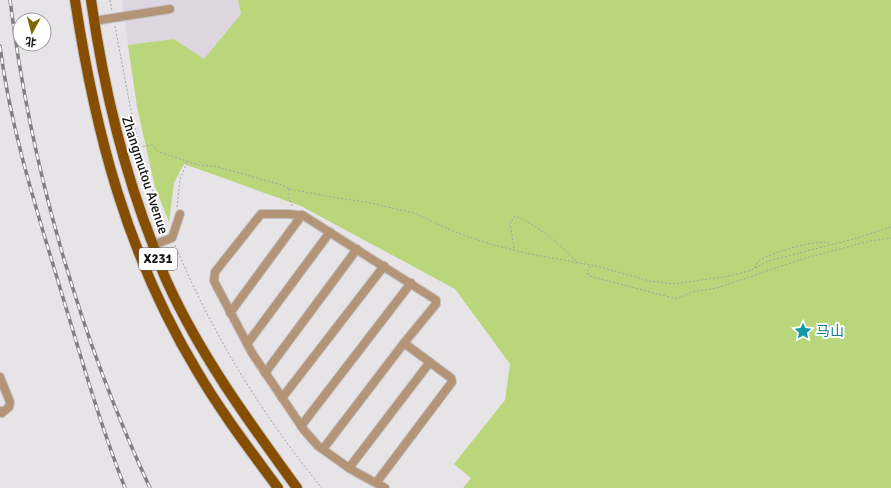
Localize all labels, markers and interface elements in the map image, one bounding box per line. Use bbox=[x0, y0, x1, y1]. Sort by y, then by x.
north arrow bbox=[12, 12, 52, 52]
text: 北 bbox=[25, 34, 37, 49]
street label: Zhangmutou Avenue bbox=[118, 114, 172, 236]
road number: X231 bbox=[139, 248, 177, 270]
place icon: 马山 bbox=[793, 321, 813, 341]
place label: 马山 bbox=[816, 323, 844, 340]

